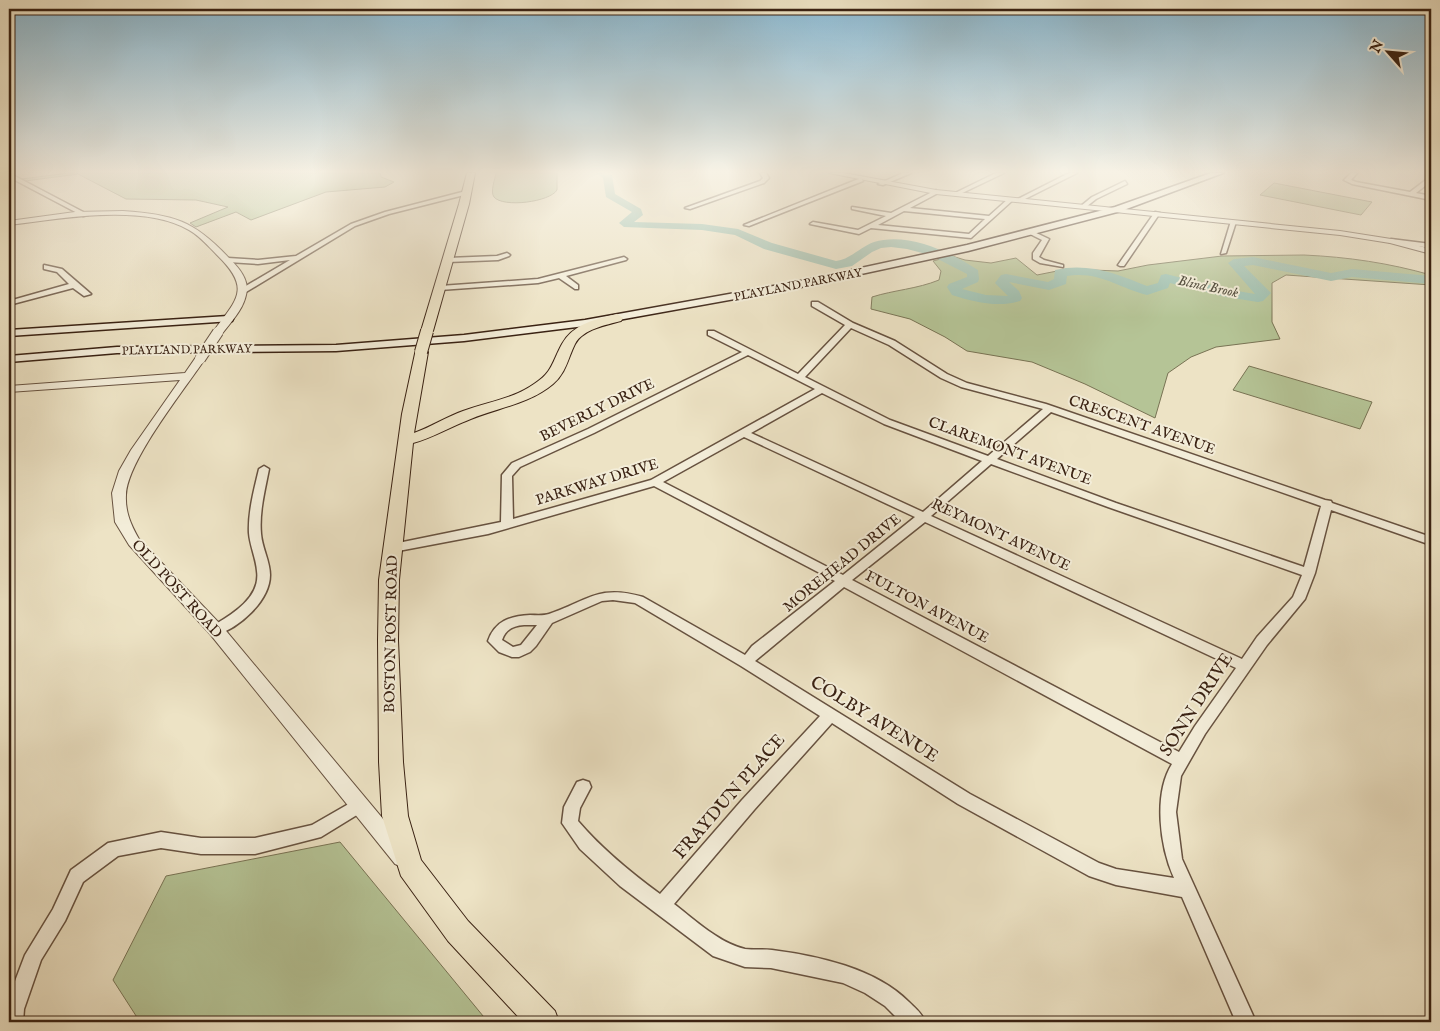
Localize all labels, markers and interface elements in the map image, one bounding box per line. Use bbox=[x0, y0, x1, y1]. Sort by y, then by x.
north arrow bbox=[1362, 28, 1412, 78]
text: N bbox=[1366, 37, 1388, 57]
street label: PLAYLAND PARKWAY bbox=[733, 265, 864, 305]
water label: Blind Brook bbox=[1176, 272, 1240, 302]
street label: PLAYLAND PARKWAY bbox=[122, 341, 253, 359]
street label: BEVERLY DRIVE bbox=[537, 374, 657, 446]
street label: CRESCENT AVENUE bbox=[1066, 391, 1218, 459]
street label: CLAREMONT AVENUE bbox=[926, 413, 1094, 489]
street label: PARKWAY DRIVE bbox=[533, 454, 661, 510]
street label: REYMONT AVENUE bbox=[929, 494, 1073, 576]
street label: MOREHEAD DRIVE bbox=[779, 510, 905, 616]
street label: OLD POST ROAD bbox=[128, 536, 226, 642]
street label: BOSTON POST ROAD bbox=[380, 555, 402, 713]
street label: FULTON AVENUE bbox=[862, 566, 992, 648]
street label: SONN DRIVE bbox=[1155, 649, 1239, 761]
street label: COLBY AVENUE bbox=[806, 671, 942, 769]
street label: FRAYDUN PLACE bbox=[669, 729, 791, 865]

